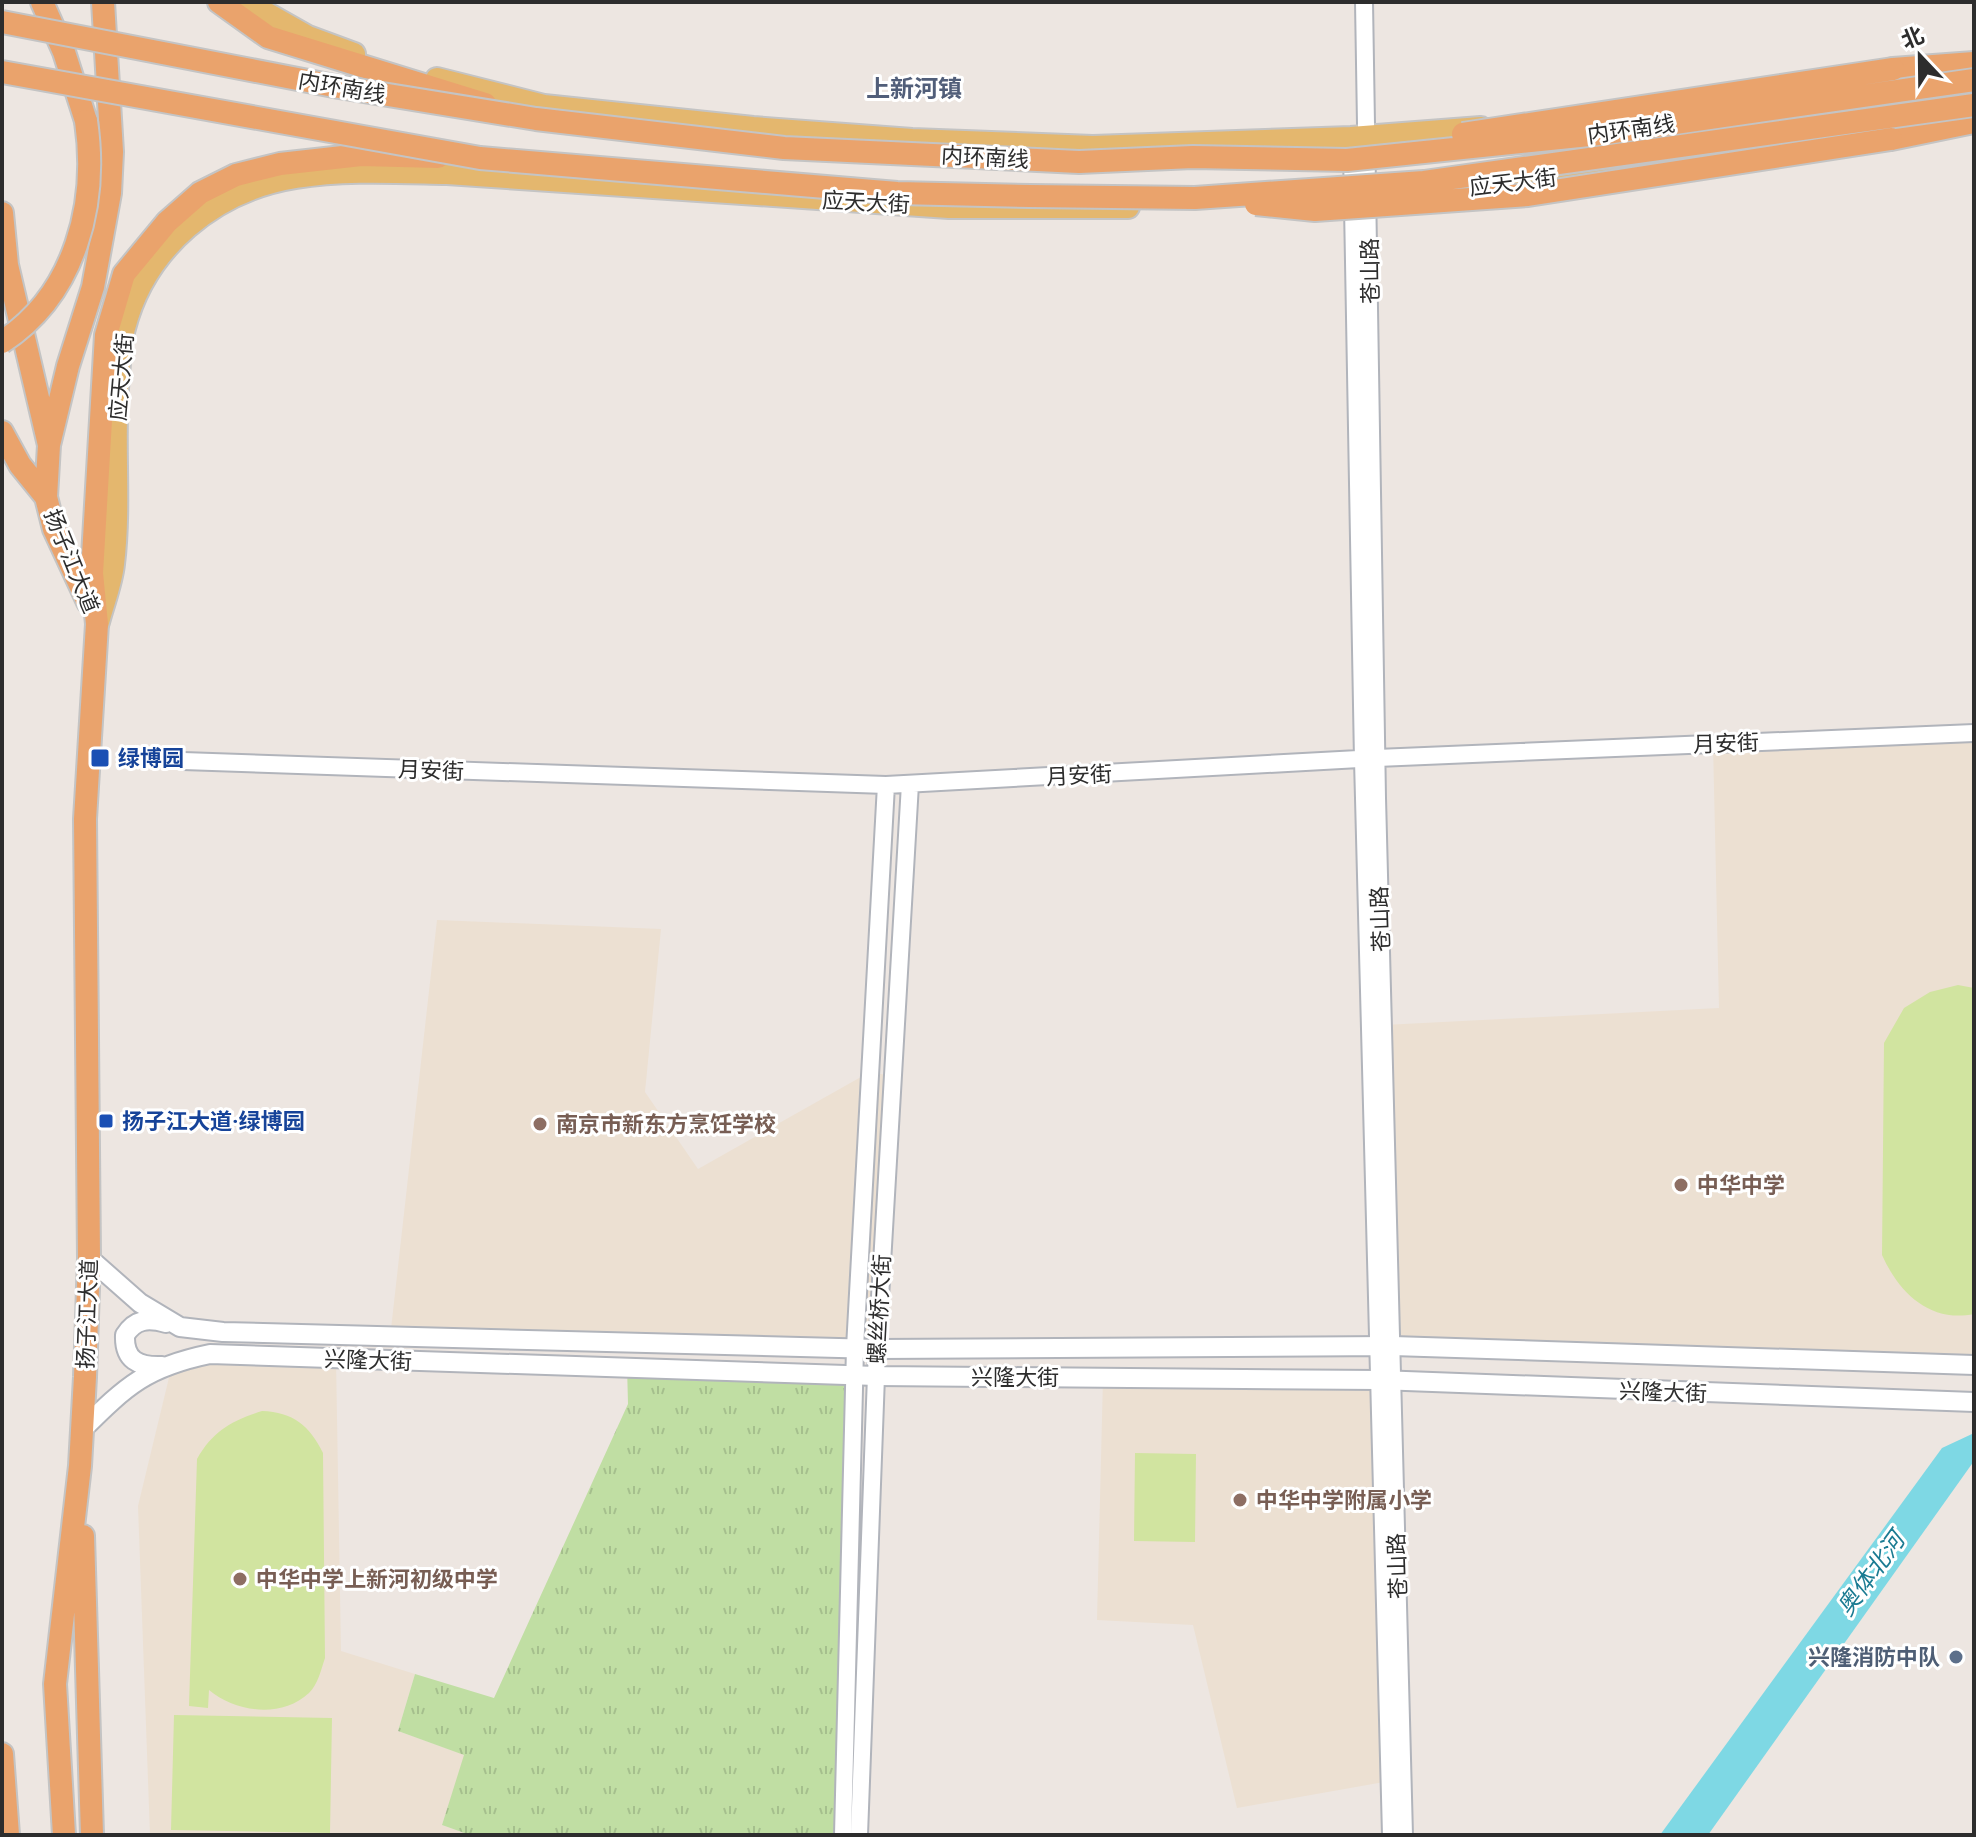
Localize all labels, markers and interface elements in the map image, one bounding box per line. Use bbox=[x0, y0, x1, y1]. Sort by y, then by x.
north arrow bbox=[1880, 16, 1960, 96]
text: 北 bbox=[1898, 22, 1928, 54]
street label: 内环南线 bbox=[296, 68, 387, 107]
district label: 上新河镇 bbox=[866, 75, 962, 103]
street label: 内环南线 bbox=[1586, 111, 1676, 148]
street label: 内环南线 bbox=[940, 143, 1030, 172]
street label: 应天大街 bbox=[1468, 165, 1558, 200]
street label: 应天大街 bbox=[821, 188, 911, 217]
street label: 苍山路 bbox=[1357, 238, 1384, 304]
street label: 应天大街 bbox=[105, 332, 138, 422]
street label: 扬子江大道 bbox=[39, 506, 104, 617]
street label: 月安街 bbox=[1693, 730, 1759, 757]
place label: 绿博园 bbox=[118, 746, 184, 771]
marker: 绿博园 bbox=[89, 747, 111, 769]
street label: 月安街 bbox=[398, 757, 464, 784]
street label: 月安街 bbox=[1045, 761, 1113, 790]
street label: 苍山路 bbox=[1367, 886, 1394, 952]
place label: 扬子江大道·绿博园 bbox=[122, 1109, 305, 1134]
marker: 扬子江大道·绿博园 bbox=[97, 1112, 115, 1130]
place label: 南京市新东方烹饪学校 bbox=[556, 1112, 776, 1137]
marker: 南京市新东方烹饪学校 bbox=[531, 1115, 549, 1133]
place label: 中华中学 bbox=[1697, 1173, 1785, 1198]
marker: 中华中学 bbox=[1672, 1176, 1690, 1194]
street label: 螺丝桥大街 bbox=[864, 1253, 895, 1365]
street label: 扬子江大道 bbox=[73, 1259, 102, 1369]
street label: 兴隆大街 bbox=[324, 1346, 412, 1375]
street label: 兴隆大街 bbox=[971, 1365, 1059, 1390]
street label: 兴隆大街 bbox=[1619, 1378, 1707, 1407]
place label: 中华中学附属小学 bbox=[1256, 1488, 1432, 1513]
marker: 中华中学附属小学 bbox=[1231, 1491, 1249, 1509]
water label: 奥体北河 bbox=[1831, 1524, 1913, 1621]
street label: 苍山路 bbox=[1384, 1533, 1411, 1599]
place label: 中华中学上新河初级中学 bbox=[256, 1567, 498, 1592]
marker: 中华中学上新河初级中学 bbox=[231, 1570, 249, 1588]
place label: 兴隆消防中队 bbox=[1808, 1645, 1940, 1670]
marker: 兴隆消防中队 bbox=[1947, 1648, 1965, 1666]

